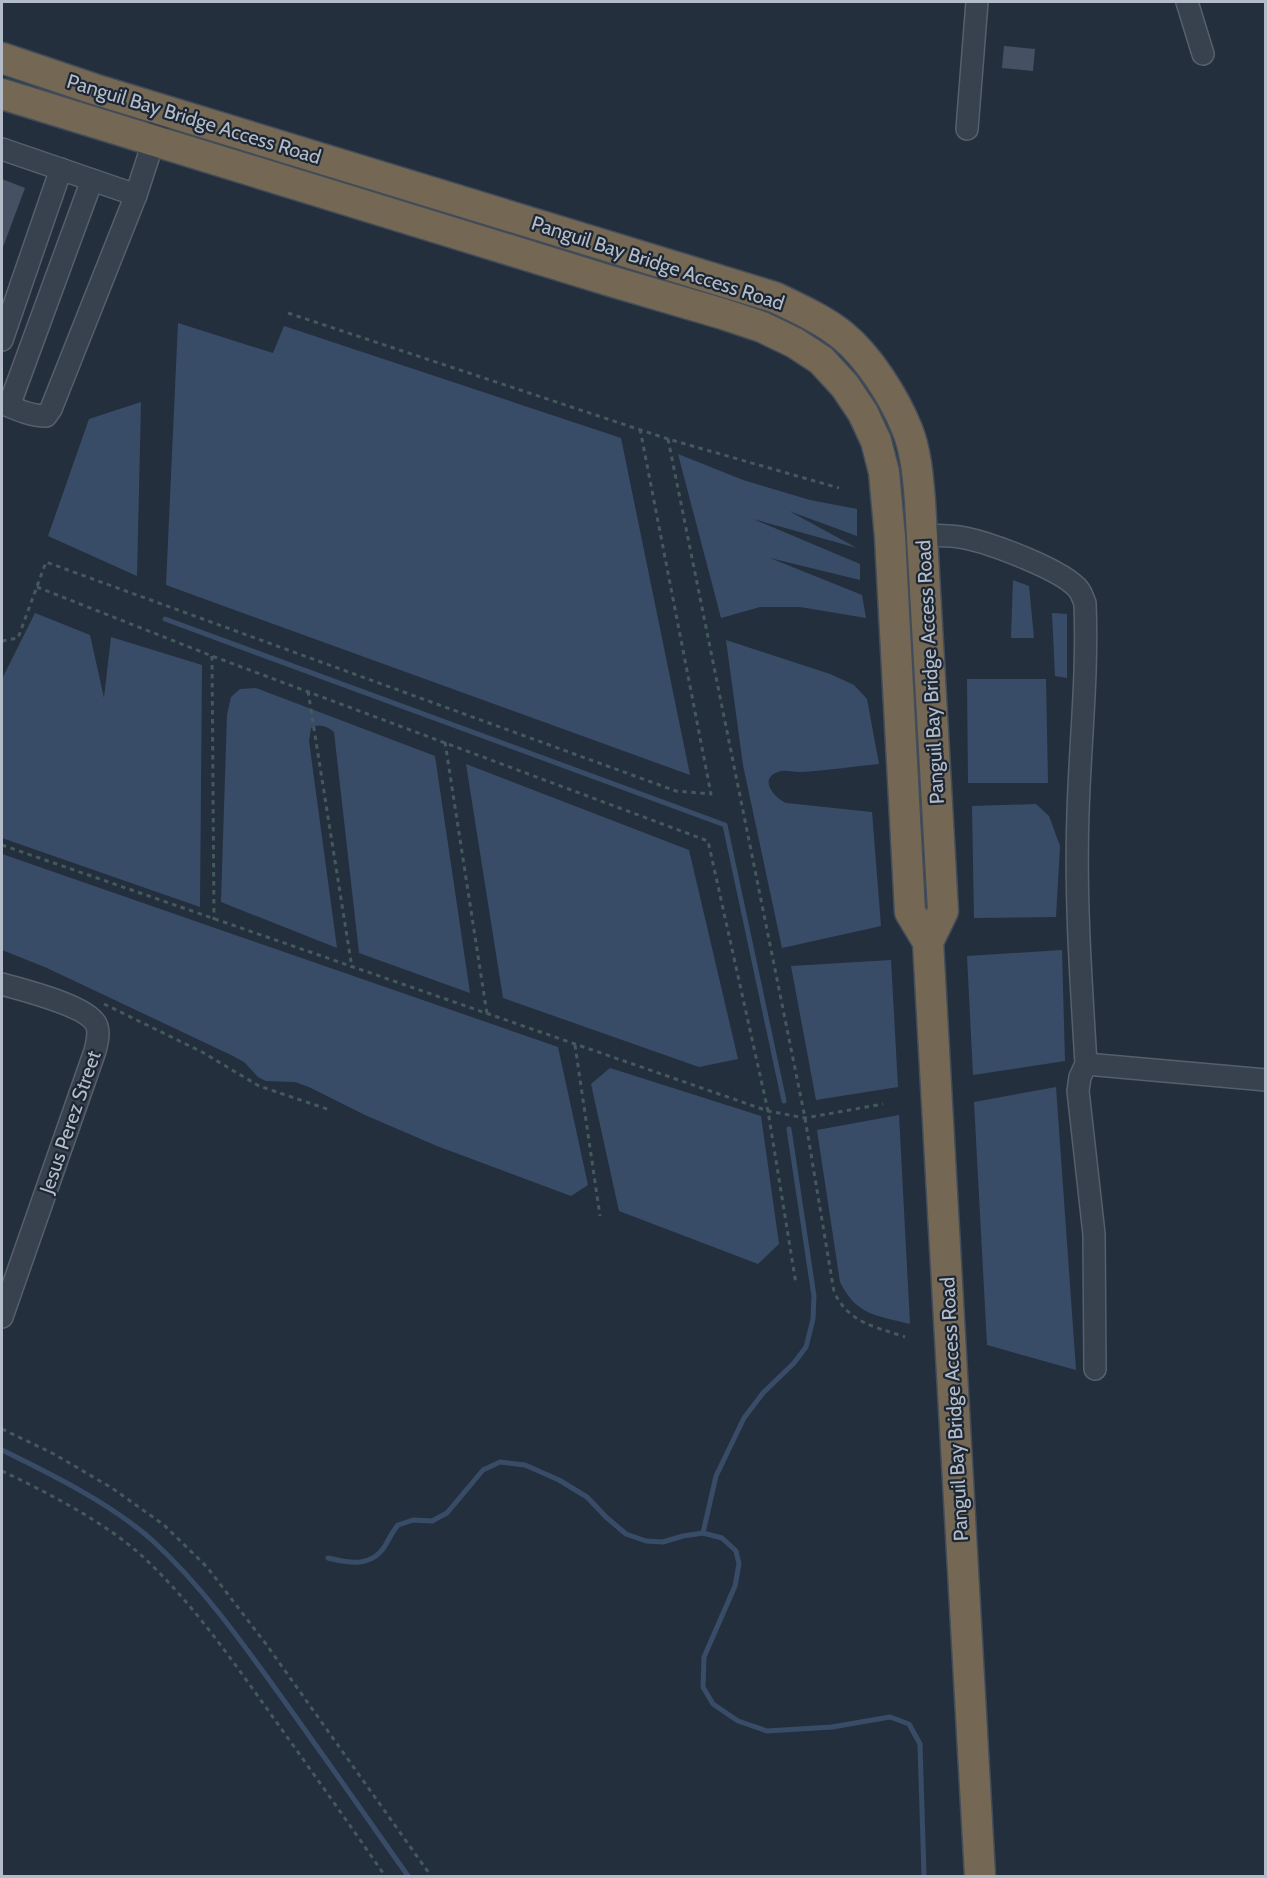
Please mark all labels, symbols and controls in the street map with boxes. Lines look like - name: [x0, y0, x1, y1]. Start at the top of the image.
- street label: Panguil Bay Bridge Access Road: [64, 69, 324, 169]
- street label: Panguil Bay Bridge Access Road: [529, 211, 787, 315]
- street label: Panguil Bay Bridge Access Road: [911, 539, 949, 805]
- street label: Jesus Perez Street: [34, 1047, 106, 1198]
- street label: Panguil Bay Bridge Access Road: [935, 1276, 973, 1542]

